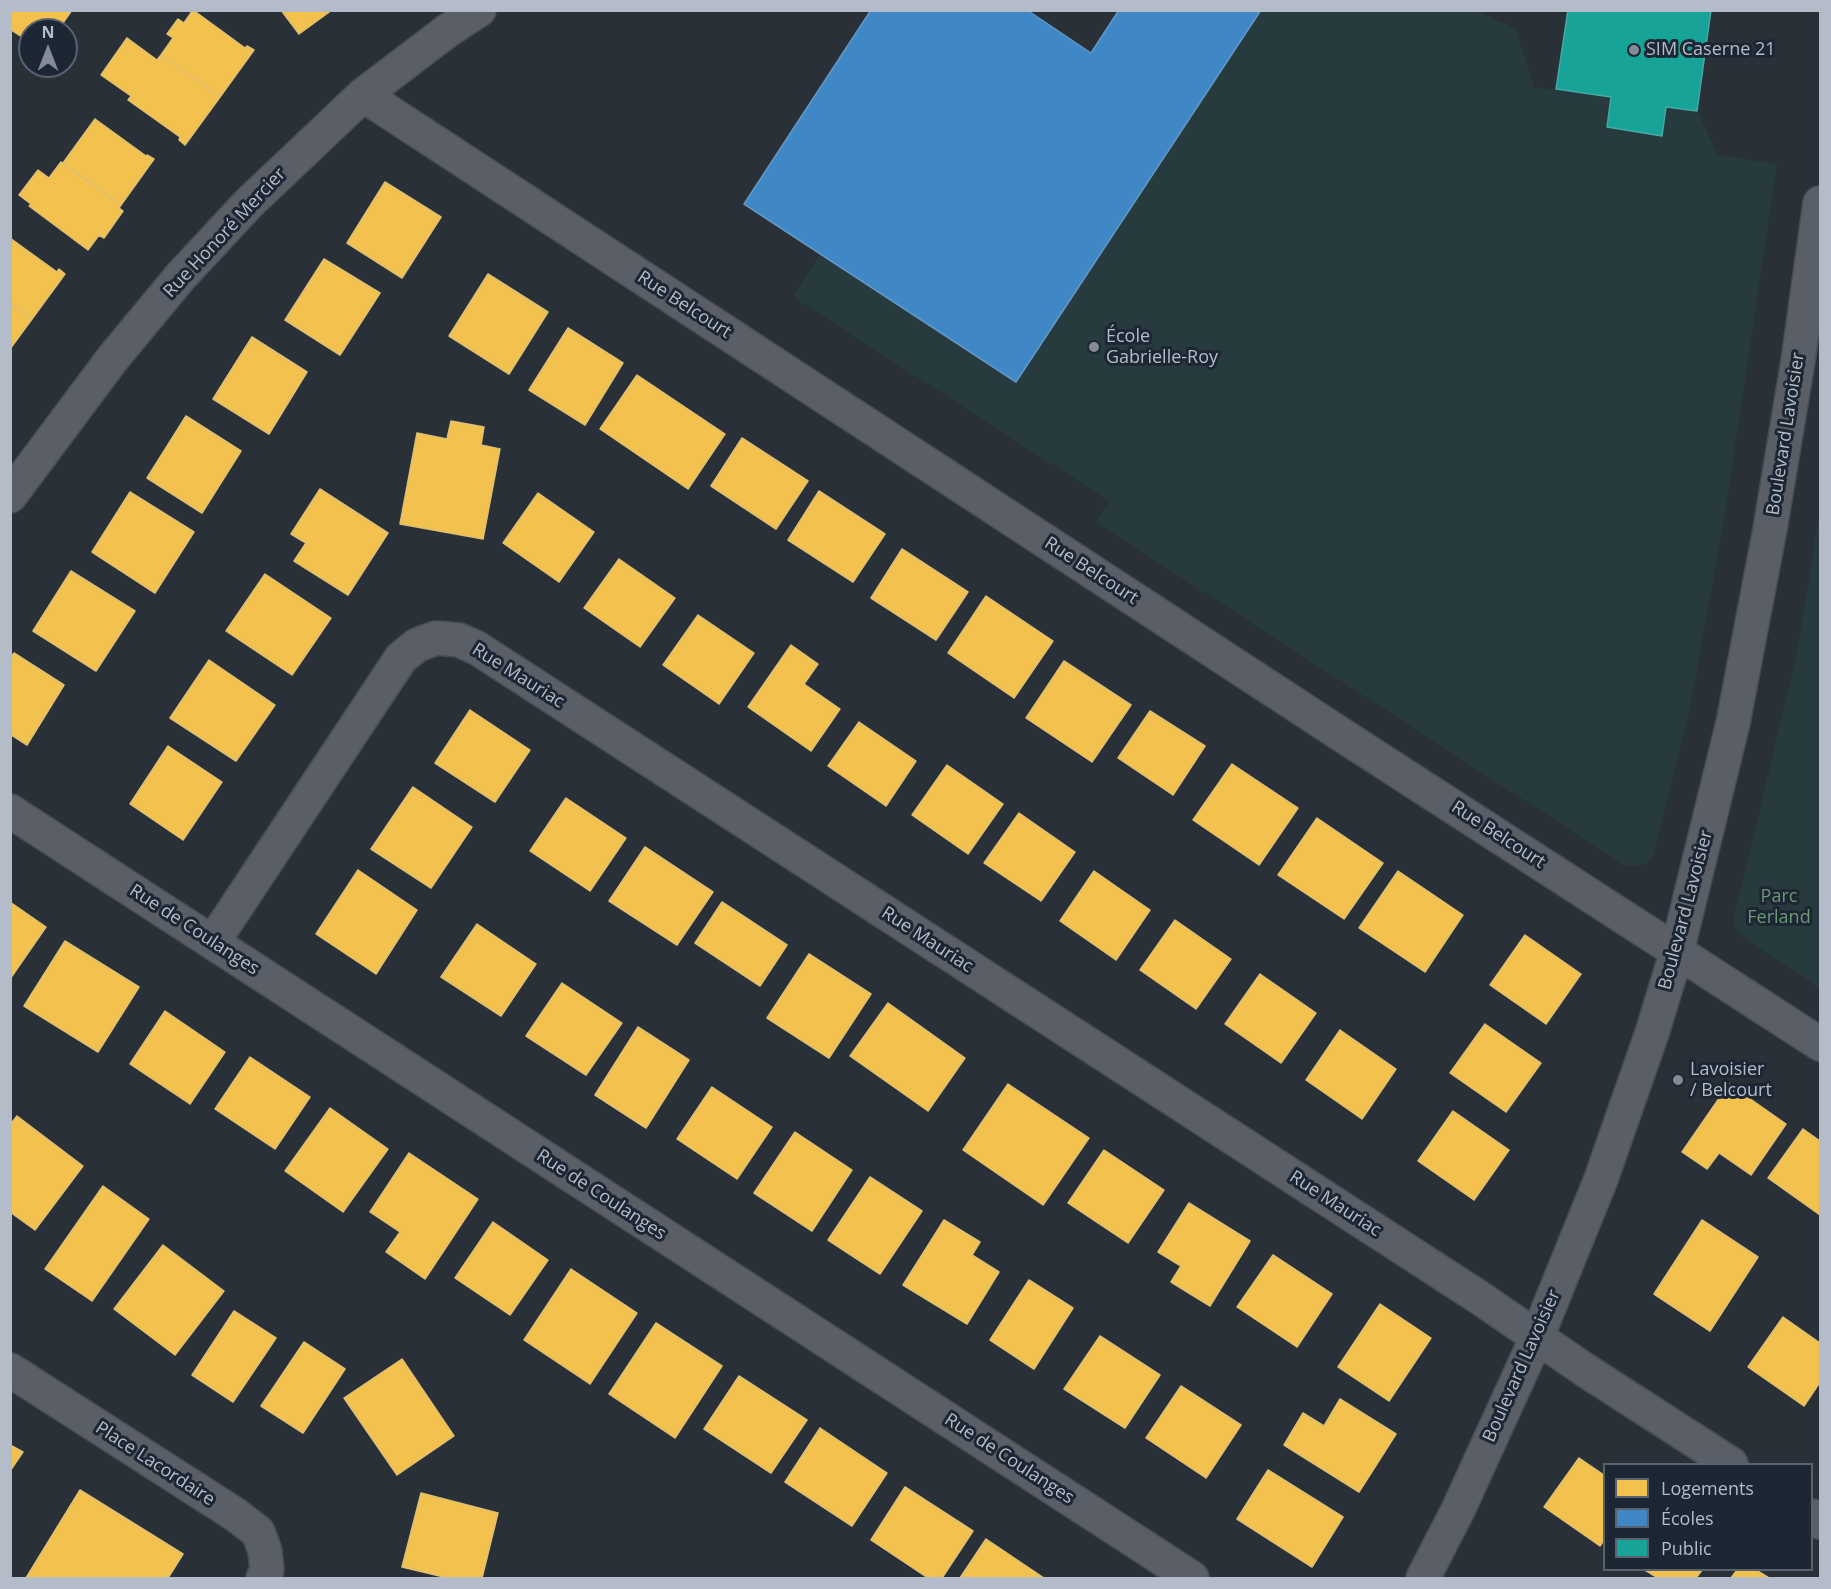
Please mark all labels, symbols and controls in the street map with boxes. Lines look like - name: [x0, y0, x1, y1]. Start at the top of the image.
- north arrow: [18, 18, 78, 78]
- text: N: [41, 21, 55, 43]
- place label: SIM Caserne 21: [1646, 39, 1776, 61]
- marker: SIM Caserne 21: [1627, 43, 1641, 57]
- street label: Rue Honoré Mercier: [159, 164, 291, 302]
- street label: Rue Belcourt: [633, 267, 735, 343]
- place label: École Gabrielle-Roy: [1106, 326, 1218, 368]
- marker: École Gabrielle-Roy: [1087, 340, 1101, 354]
- street label: Boulevard Lavoisier: [1762, 351, 1810, 517]
- street label: Rue Belcourt: [1040, 533, 1142, 609]
- street label: Rue Mauriac: [468, 639, 568, 713]
- street label: Rue Belcourt: [1447, 797, 1549, 873]
- street label: Boulevard Lavoisier: [1654, 828, 1718, 992]
- street label: Rue de Coulanges: [125, 880, 263, 980]
- park label: Parc Ferland: [1747, 886, 1811, 928]
- street label: Rue Mauriac: [877, 902, 977, 978]
- place label: Lavoisier / Belcourt: [1690, 1059, 1772, 1102]
- marker: Lavoisier / Belcourt: [1671, 1073, 1685, 1087]
- street label: Rue de Coulanges: [532, 1145, 670, 1245]
- street label: Rue Mauriac: [1285, 1166, 1385, 1242]
- street label: Boulevard Lavoisier: [1479, 1286, 1565, 1446]
- street label: Rue de Coulanges: [940, 1409, 1078, 1509]
- street label: Place Lacordaire: [91, 1417, 219, 1511]
- legend: [1603, 1463, 1813, 1571]
- text: Logements: [1661, 1476, 1754, 1500]
- text: Écoles: [1661, 1506, 1714, 1530]
- text: Public: [1661, 1536, 1712, 1560]

